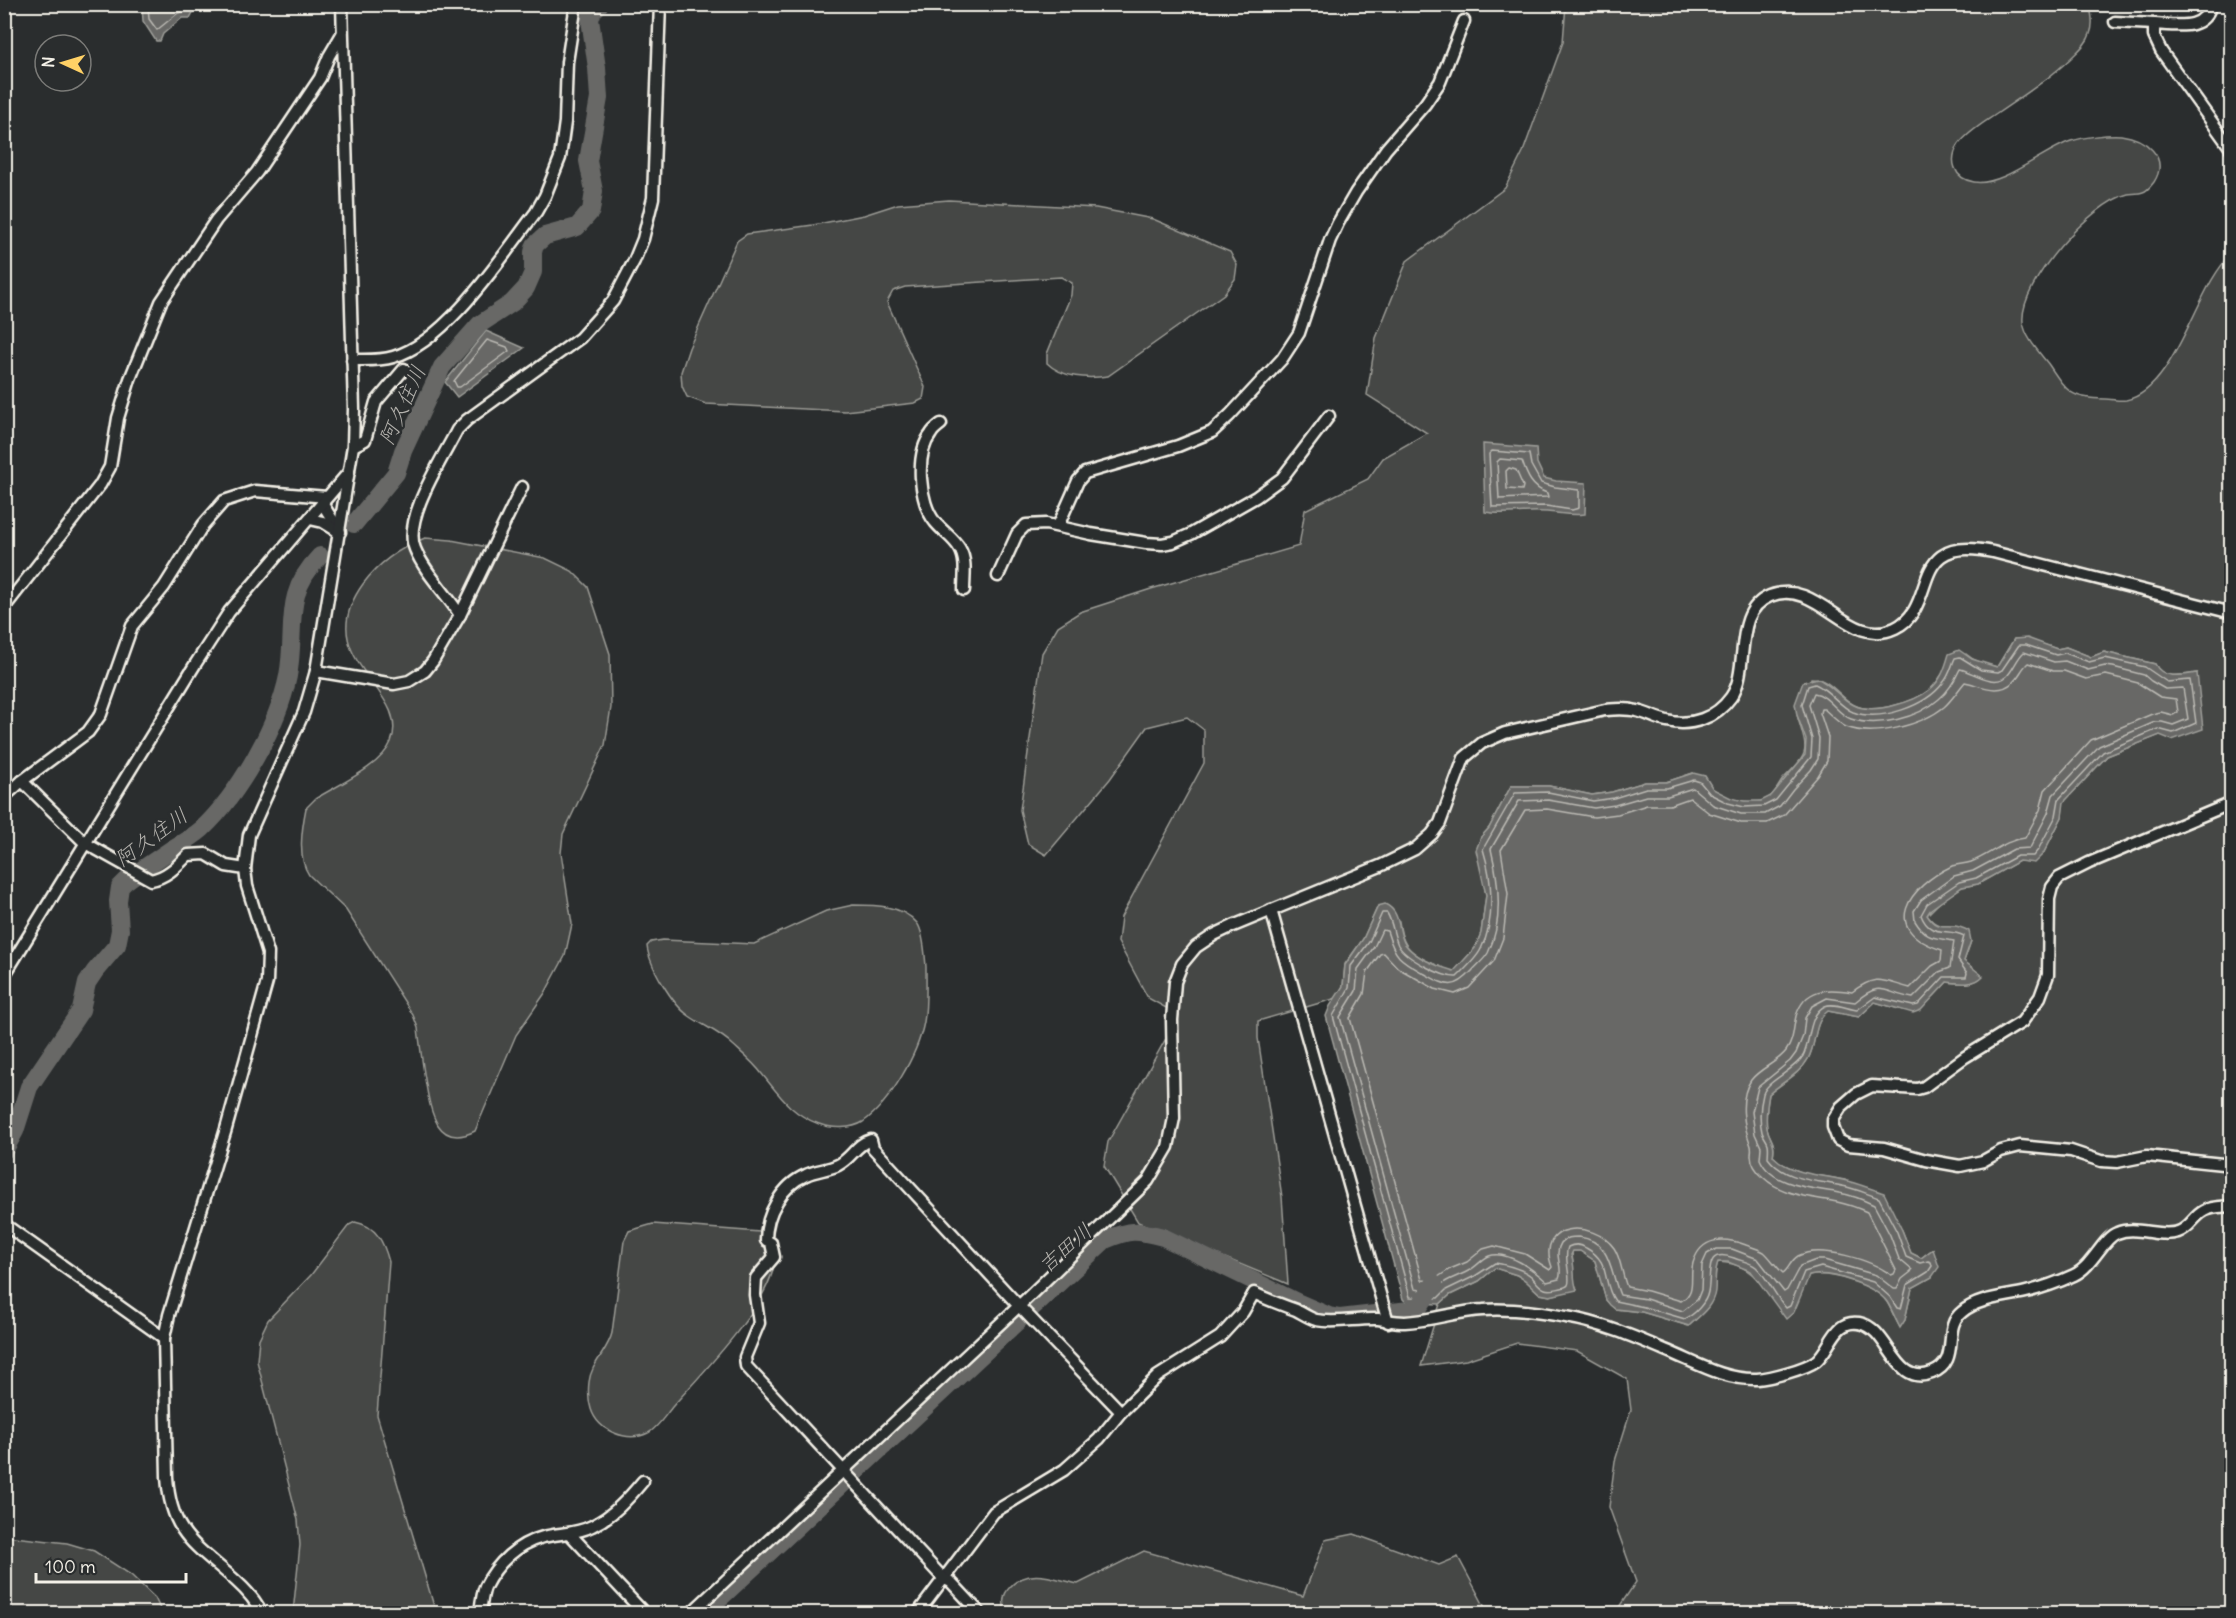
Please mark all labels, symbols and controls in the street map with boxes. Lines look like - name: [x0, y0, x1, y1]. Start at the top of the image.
- north arrow: [33, 33, 93, 93]
- text: N: [38, 56, 58, 68]
- water label: 阿久住川: [373, 361, 431, 449]
- water label: 阿久住川: [109, 801, 193, 873]
- water label: 吉田川: [1032, 1217, 1098, 1279]
- scale bar: [36, 1546, 186, 1584]
- text: 100 m: [45, 1555, 96, 1578]

